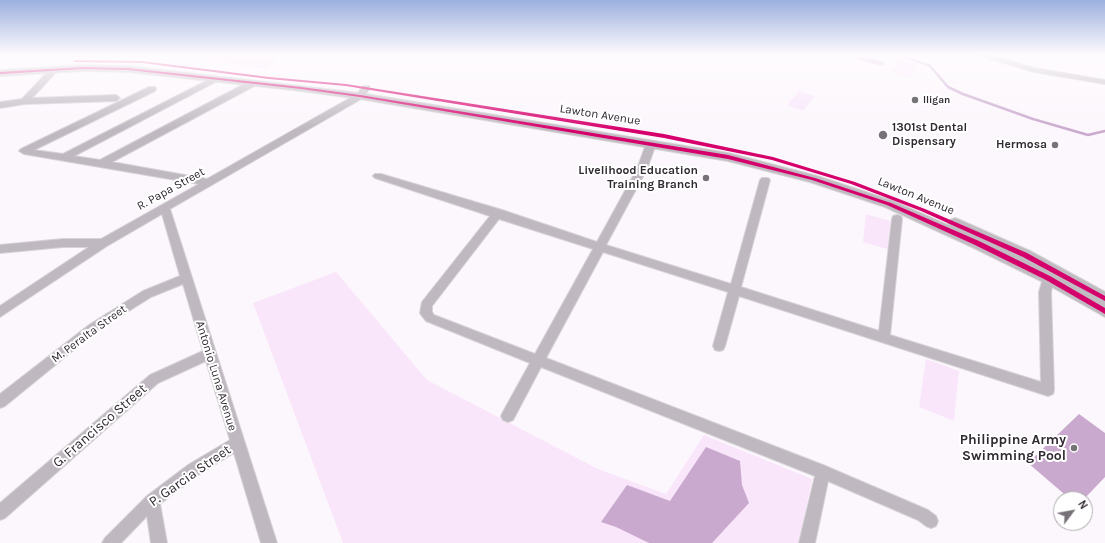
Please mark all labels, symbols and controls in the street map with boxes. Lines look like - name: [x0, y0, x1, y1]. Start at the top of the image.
- place label: Iligan: [923, 94, 950, 106]
- marker: Iligan: [910, 95, 920, 105]
- street label: Lawton Avenue: [559, 102, 641, 128]
- place label: 1301st Dental Dispensary: [892, 121, 967, 149]
- marker: 1301st Dental Dispensary: [877, 129, 889, 141]
- place label: Hermosa: [996, 138, 1047, 152]
- marker: Hermosa: [1050, 140, 1060, 150]
- place label: Livelihood Education Training Branch: [578, 164, 698, 192]
- street label: R. Papa Street: [135, 165, 207, 213]
- marker: Livelihood Education Training Branch: [701, 173, 711, 183]
- street label: Lawton Avenue: [875, 174, 957, 218]
- street label: M. Peralta Street: [49, 302, 129, 366]
- street label: Antonio Luna Avenue: [192, 319, 240, 433]
- street label: G. Francisco Street: [50, 381, 150, 471]
- place label: Philippine Army Swimming Pool: [960, 432, 1066, 464]
- street label: P. Garcia Street: [146, 442, 234, 510]
- marker: Philippine Army Swimming Pool: [1069, 443, 1079, 453]
- north arrow: [1053, 491, 1093, 531]
- text: N: [1075, 498, 1090, 512]

